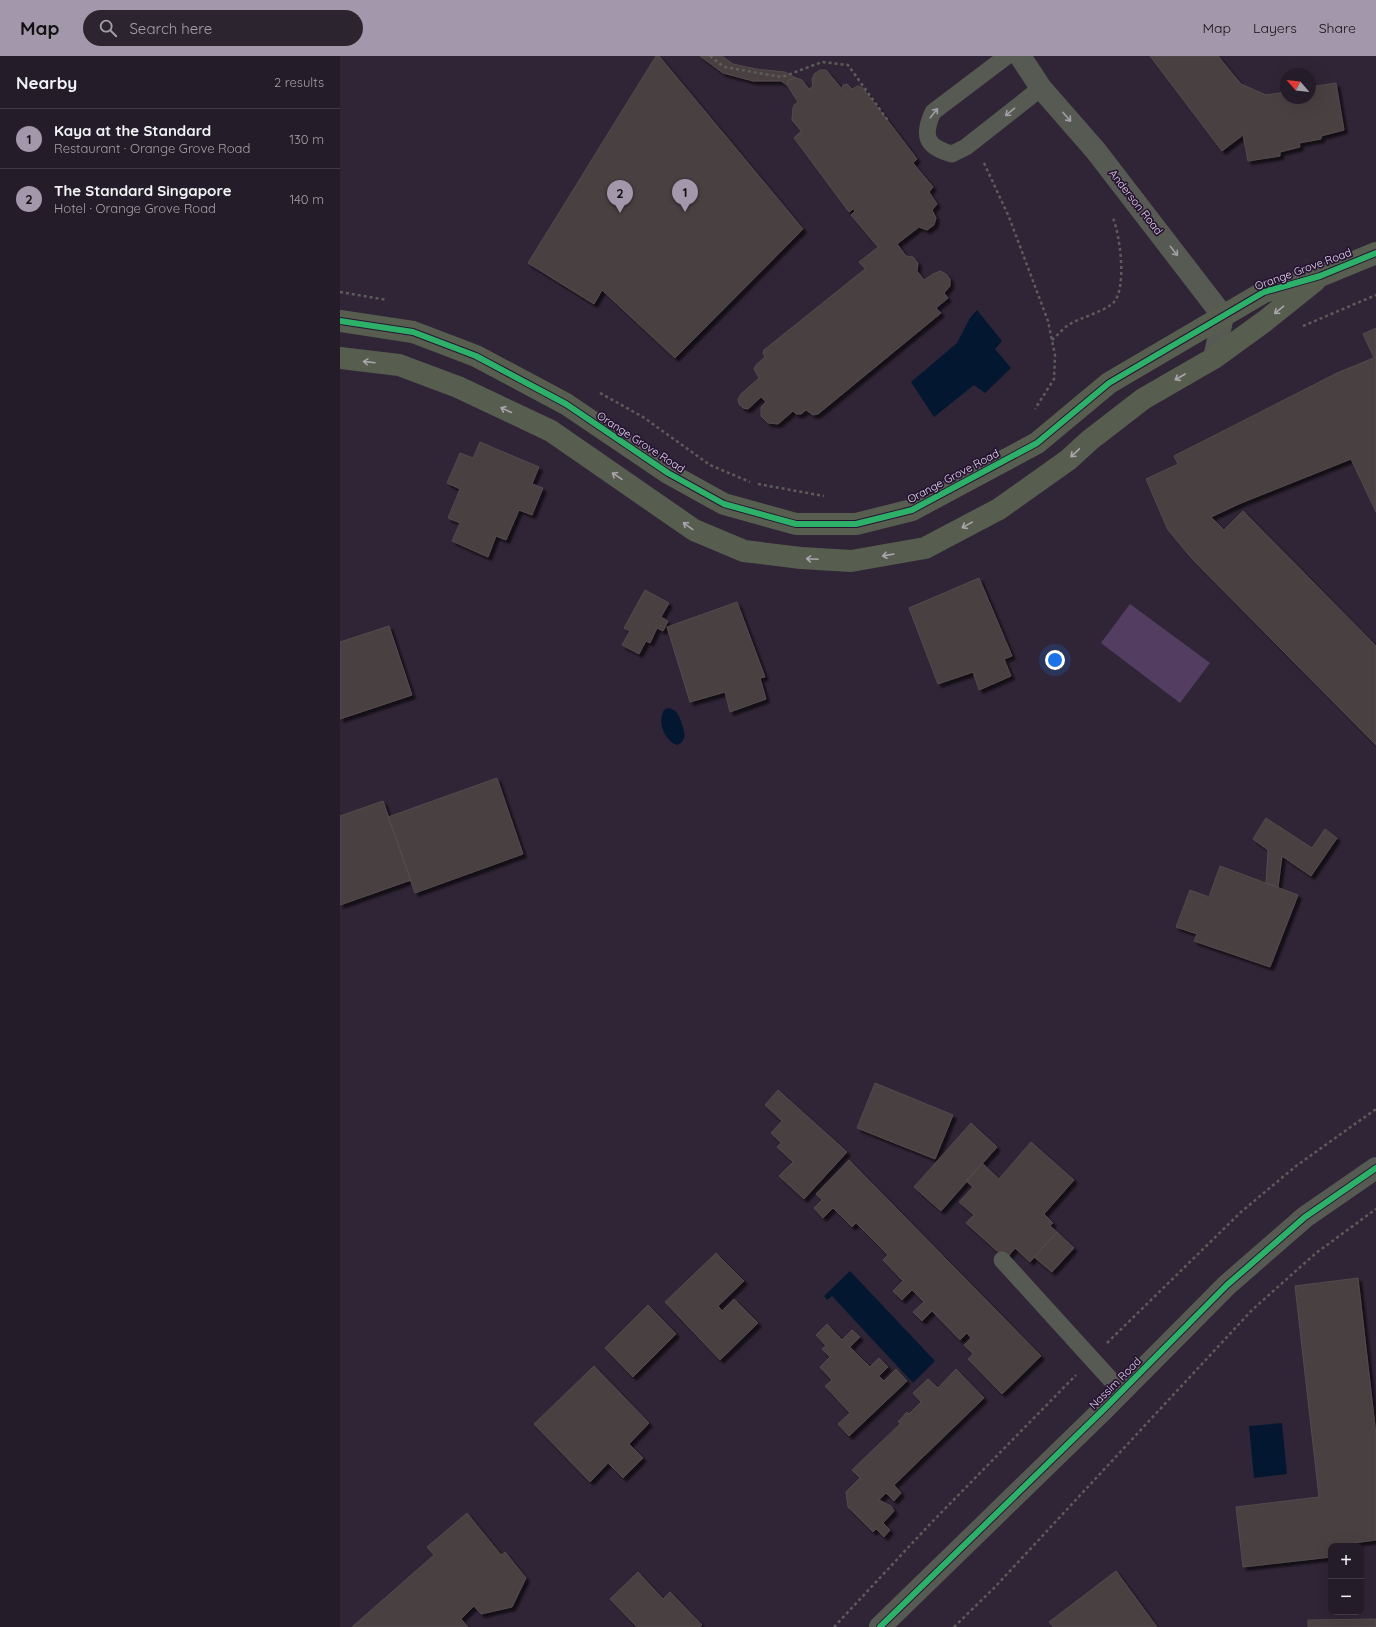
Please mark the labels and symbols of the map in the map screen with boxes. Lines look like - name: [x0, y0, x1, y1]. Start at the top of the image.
- north arrow: [1280, 68, 1316, 104]
- one-way arrow: [930, 107, 939, 118]
- one-way arrow: [1005, 108, 1016, 116]
- one-way arrow: [1062, 112, 1071, 122]
- street label: Anderson Road: [1106, 167, 1166, 237]
- pin: 1: [672, 179, 698, 212]
- pin: 2: [607, 180, 633, 213]
- one-way arrow: [1170, 245, 1179, 256]
- street label: Orange Grove Road: [1253, 245, 1353, 293]
- one-way arrow: [1274, 306, 1285, 314]
- one-way arrow: [363, 358, 376, 366]
- one-way arrow: [1175, 374, 1187, 382]
- one-way arrow: [500, 406, 512, 413]
- street label: Orange Grove Road: [594, 408, 688, 476]
- street label: Orange Grove Road: [905, 446, 1001, 506]
- one-way arrow: [1071, 448, 1081, 457]
- one-way arrow: [612, 472, 623, 480]
- one-way arrow: [962, 521, 974, 529]
- one-way arrow: [683, 522, 694, 530]
- one-way arrow: [882, 551, 895, 559]
- one-way arrow: [806, 555, 819, 563]
- your location: [1045, 650, 1065, 670]
- street label: Nassim Road: [1086, 1354, 1144, 1412]

